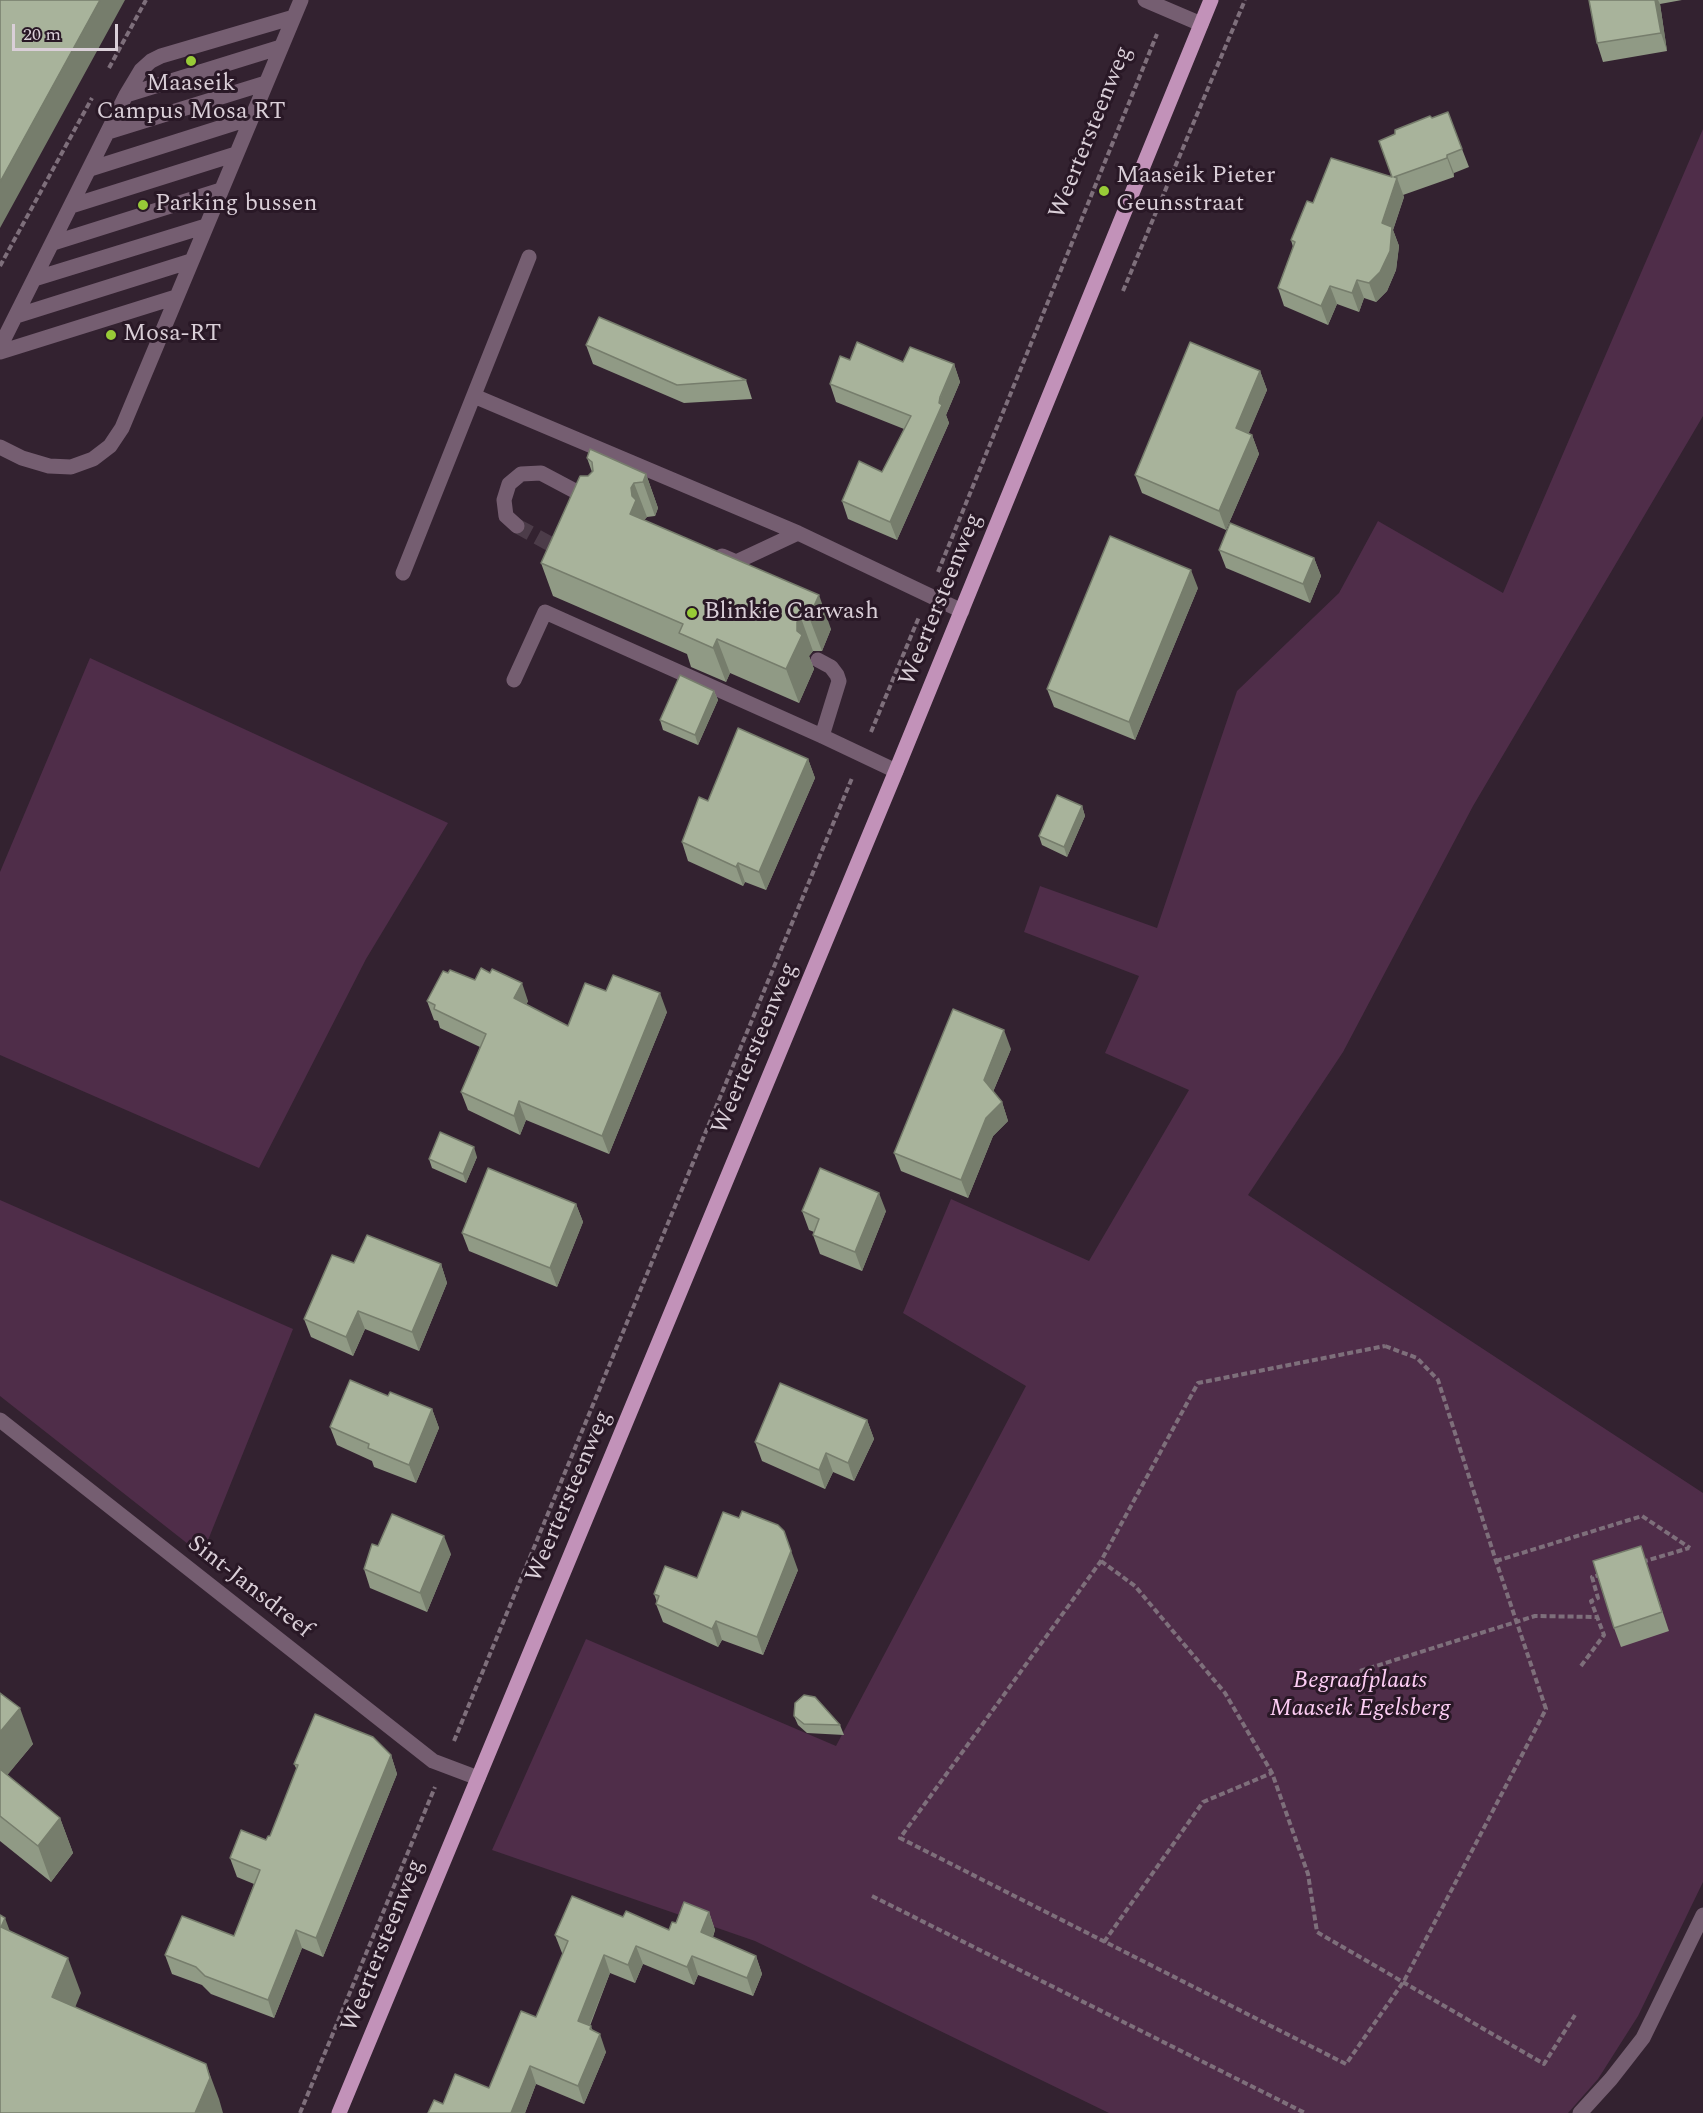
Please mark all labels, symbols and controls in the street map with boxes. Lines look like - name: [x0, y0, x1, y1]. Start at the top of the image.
- scale bar: [15, 12, 122, 50]
- text: 20 m: [23, 21, 61, 48]
- street label: Weertersteenweg: [1044, 42, 1140, 224]
- marker: Maaseik Campus Mosa RT: [184, 54, 198, 68]
- place label: Maaseik Campus Mosa RT: [96, 71, 286, 127]
- place label: Maaseik Pieter Geunsstraat: [1116, 163, 1275, 219]
- marker: Maaseik Pieter Geunsstraat: [1097, 184, 1111, 198]
- place label: Parking bussen: [155, 191, 317, 219]
- marker: Parking bussen: [136, 198, 150, 212]
- place label: Mosa-RT: [123, 321, 221, 349]
- marker: Mosa-RT: [104, 328, 118, 342]
- street label: Weertersteenweg: [894, 509, 990, 691]
- place label: Blinkie Carwash: [704, 599, 879, 627]
- marker: Blinkie Carwash: [685, 606, 699, 620]
- street label: Weertersteenweg: [707, 959, 805, 1139]
- street label: Weertersteenweg: [521, 1407, 619, 1587]
- street label: Sint-Jansdreef: [181, 1530, 317, 1646]
- park label: Begraafplaats Maaseik Egelsberg: [1270, 1668, 1450, 1724]
- street label: Weertersteenweg: [336, 1855, 432, 2037]

